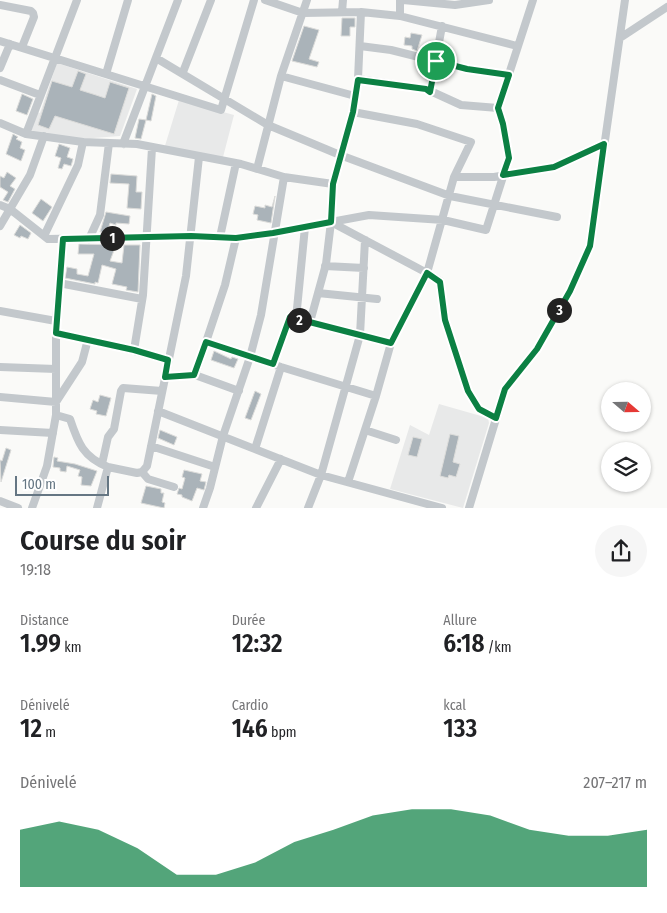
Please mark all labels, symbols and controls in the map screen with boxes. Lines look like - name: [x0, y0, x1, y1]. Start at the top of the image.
- pin: [415, 40, 457, 82]
- icon: arrive: [422, 47, 450, 75]
- pin: 1: [100, 226, 124, 250]
- text: 1: [110, 230, 115, 247]
- pin: 3: [546, 298, 572, 322]
- text: 3: [556, 302, 563, 319]
- pin: 2: [286, 308, 312, 332]
- text: 2: [296, 312, 303, 329]
- north arrow: [601, 382, 651, 432]
- map controls: [601, 382, 651, 492]
- button: layers: [601, 442, 651, 492]
- scale bar: [15, 473, 109, 496]
- text: 100 m: [22, 476, 56, 493]
- text: Course du soir: [20, 524, 186, 557]
- button: share: [595, 525, 647, 577]
- text: 19:18: [20, 560, 51, 579]
- text: Distance: [20, 612, 69, 629]
- text: Durée: [232, 612, 265, 629]
- text: Allure: [443, 612, 477, 629]
- text: 1.99: [20, 629, 61, 659]
- text: 12:32: [232, 629, 283, 659]
- text: 6:18: [443, 629, 484, 659]
- text: km: [61, 639, 82, 656]
- text: /km: [484, 639, 512, 656]
- text: Dénivelé: [20, 697, 70, 714]
- text: Cardio: [232, 697, 268, 714]
- text: kcal: [443, 697, 466, 714]
- text: 12: [20, 714, 42, 744]
- text: 146: [232, 714, 268, 744]
- text: 133: [443, 714, 477, 744]
- text: m: [42, 724, 56, 741]
- text: bpm: [268, 724, 297, 741]
- text: Dénivelé: [20, 773, 77, 792]
- text: 207–217 m: [583, 773, 647, 792]

